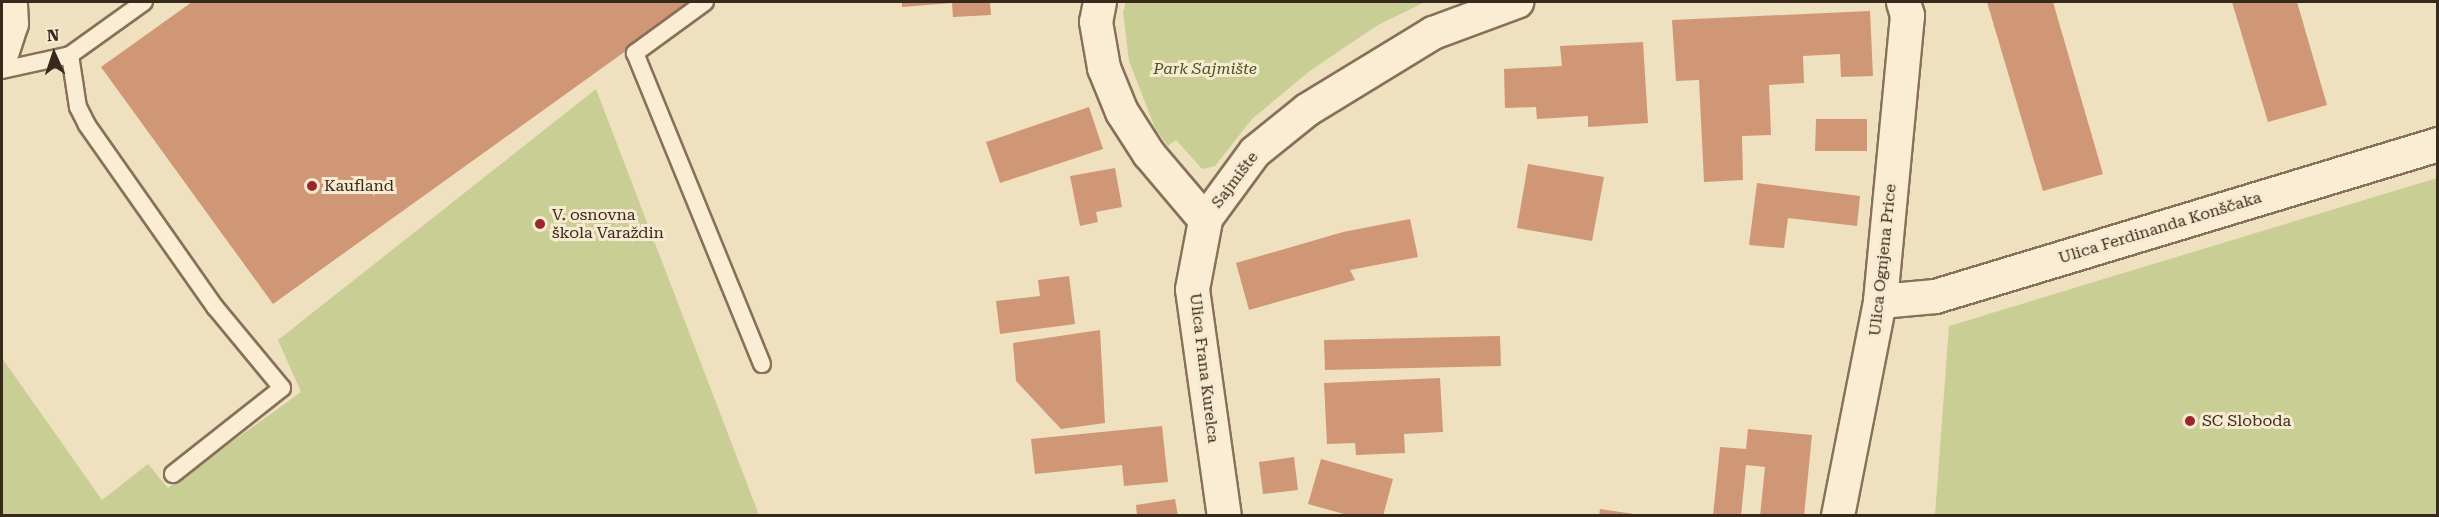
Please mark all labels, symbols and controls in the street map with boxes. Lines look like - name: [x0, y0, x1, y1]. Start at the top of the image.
- north arrow: [24, 24, 84, 84]
- text: N: [46, 26, 60, 45]
- park label: Park Sajmište: [1153, 59, 1257, 79]
- street label: Sajmište: [1208, 148, 1262, 212]
- place label: Kaufland: [324, 176, 394, 196]
- marker: Kaufland: [305, 179, 319, 193]
- street label: Ulica Ognjena Price: [1865, 183, 1901, 337]
- street label: Ulica Ferdinanda Konščaka: [2056, 188, 2264, 268]
- place label: V. osnovna škola Varaždin: [552, 205, 664, 243]
- marker: V. osnovna škola Varaždin: [533, 217, 547, 231]
- street label: Ulica Frana Kurelca: [1185, 292, 1223, 444]
- place label: SC Sloboda: [2202, 411, 2291, 431]
- marker: SC Sloboda: [2183, 414, 2197, 428]

